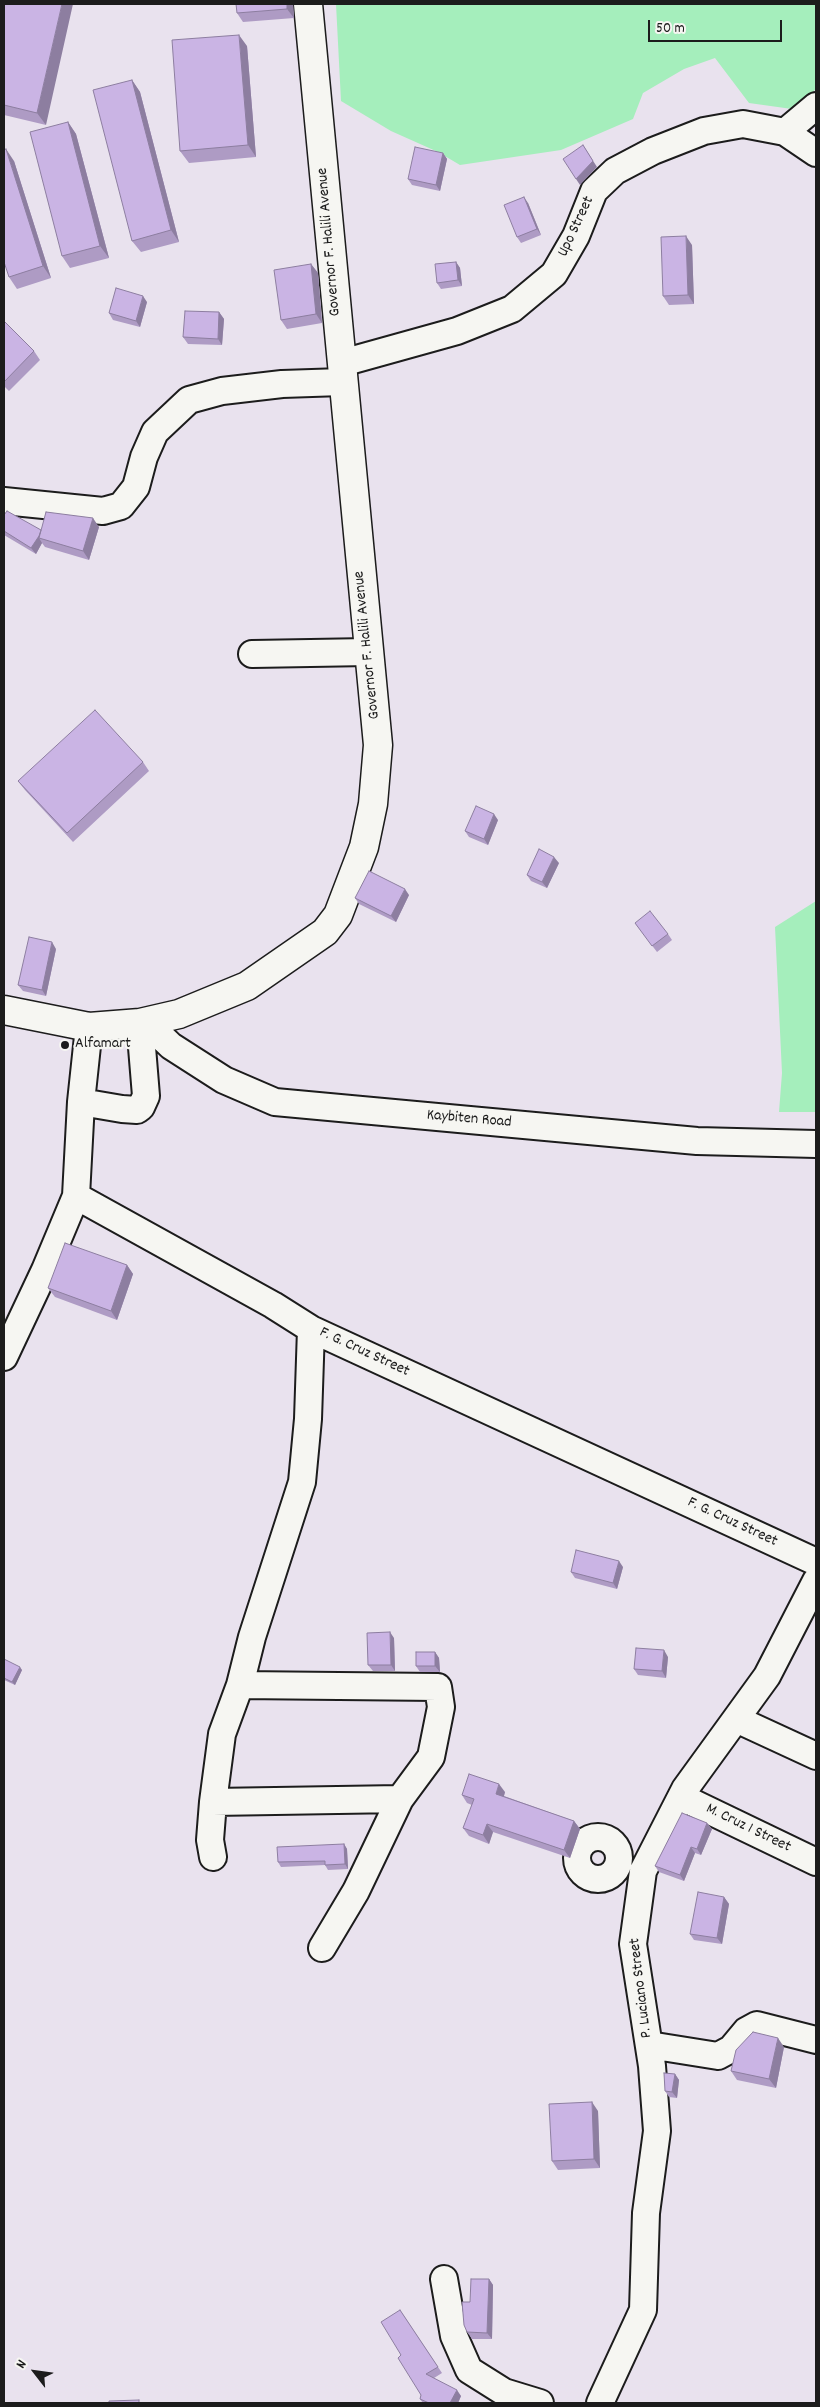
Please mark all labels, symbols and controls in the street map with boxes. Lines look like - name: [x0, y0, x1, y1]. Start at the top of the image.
- scale bar: [650, 10, 784, 42]
- text: 50 m: [656, 18, 685, 40]
- street label: Governor F. Halili Avenue: [314, 167, 346, 317]
- street label: Upo Street: [555, 194, 599, 260]
- street label: Governor F. Halili Avenue: [351, 570, 385, 720]
- place label: Alfamart: [75, 1035, 131, 1055]
- marker: Alfamart: [59, 1039, 71, 1051]
- street label: Kaybiten Road: [426, 1107, 512, 1133]
- street label: F. G. Cruz Street: [316, 1324, 412, 1382]
- street label: F. G. Cruz Street: [684, 1494, 780, 1552]
- street label: M. Cruz 1 Street: [702, 1800, 794, 1858]
- street label: P. Luciano Street: [626, 1937, 658, 2039]
- north arrow: [10, 2347, 60, 2397]
- text: N: [12, 2357, 32, 2373]

